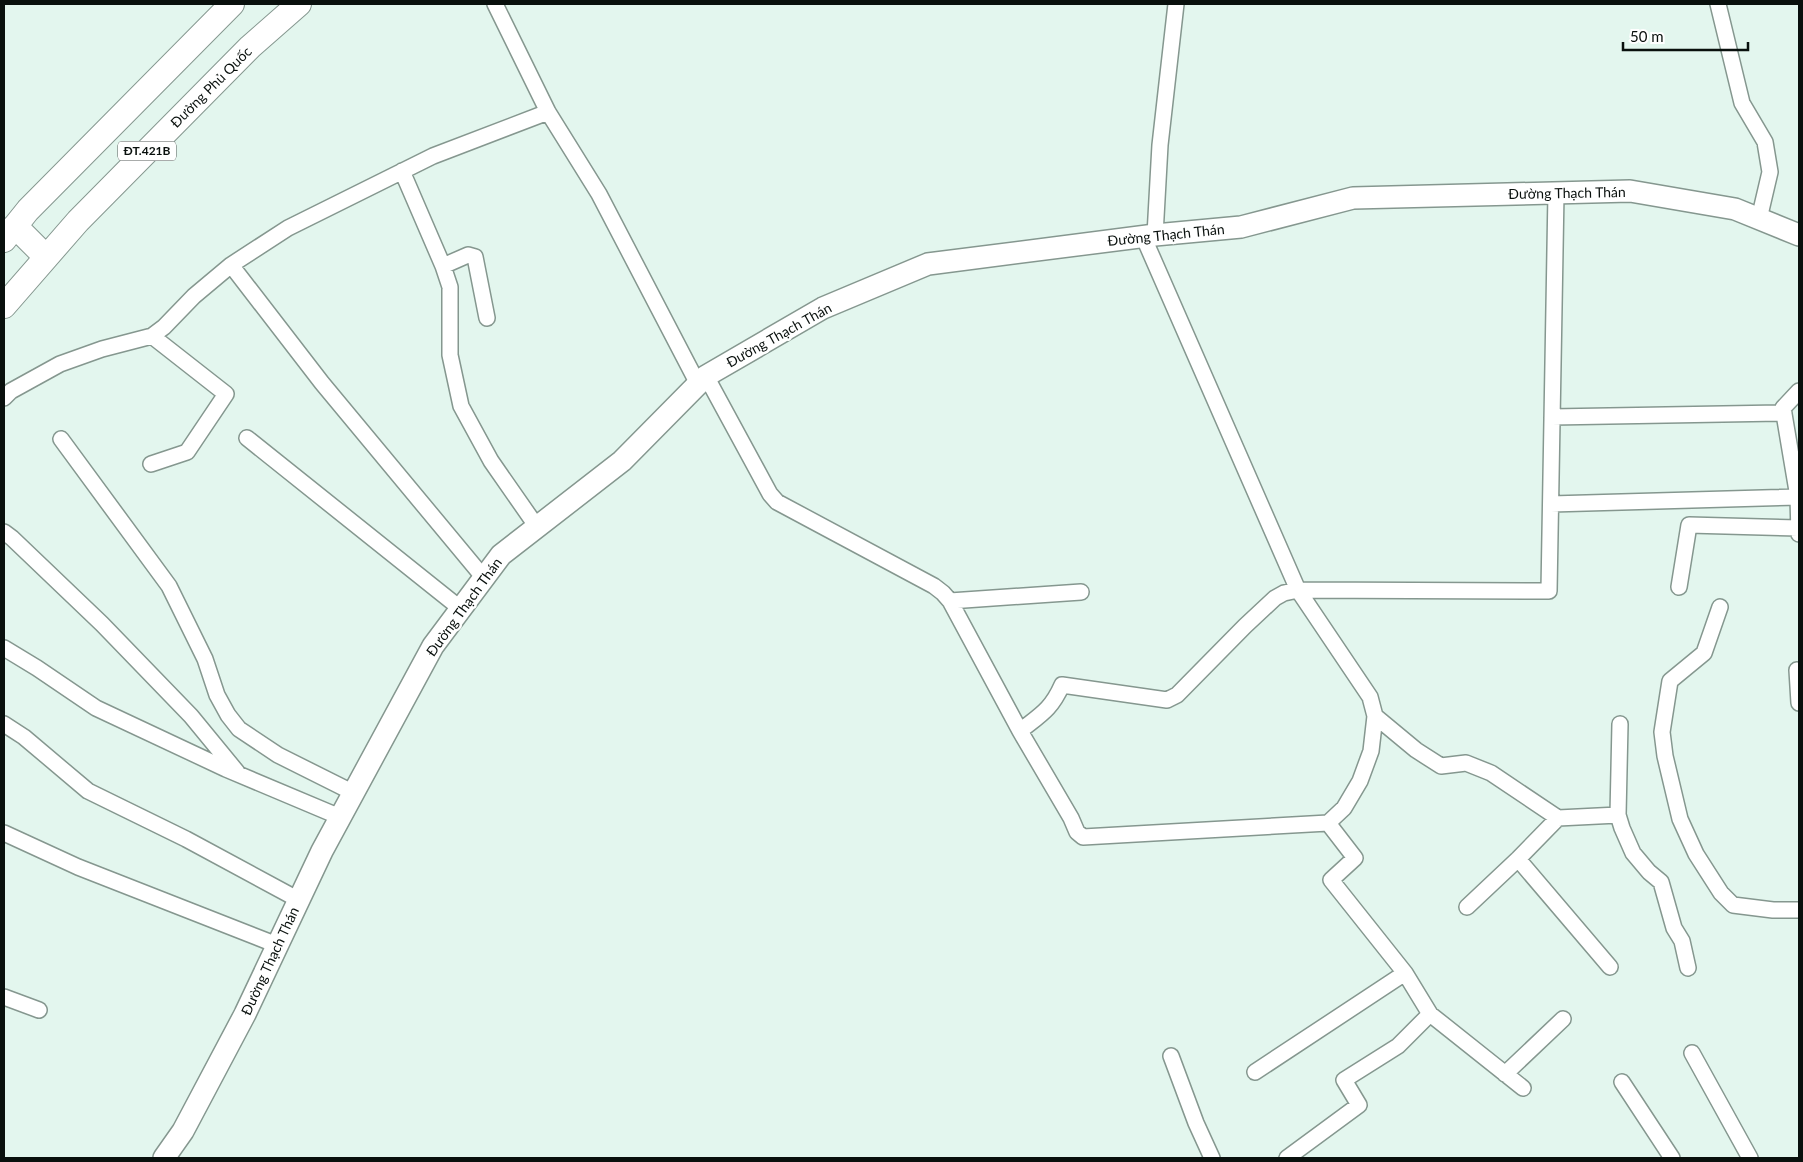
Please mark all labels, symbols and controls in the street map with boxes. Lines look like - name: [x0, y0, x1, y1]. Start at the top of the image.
- scale bar: [1623, 20, 1748, 52]
- text: 50 m: [1630, 27, 1664, 45]
- street label: Đường Phủ Quốc: [167, 42, 255, 131]
- road number: ĐT.421B: [118, 142, 176, 160]
- street label: Đường Thạch Thán: [1508, 183, 1626, 202]
- street label: Đường Thạch Thán: [1107, 220, 1225, 249]
- street label: Đường Thạch Thán: [723, 299, 834, 371]
- street label: Đường Thạch Thán: [422, 554, 505, 659]
- street label: Đường Thạch Thán: [237, 904, 302, 1018]

